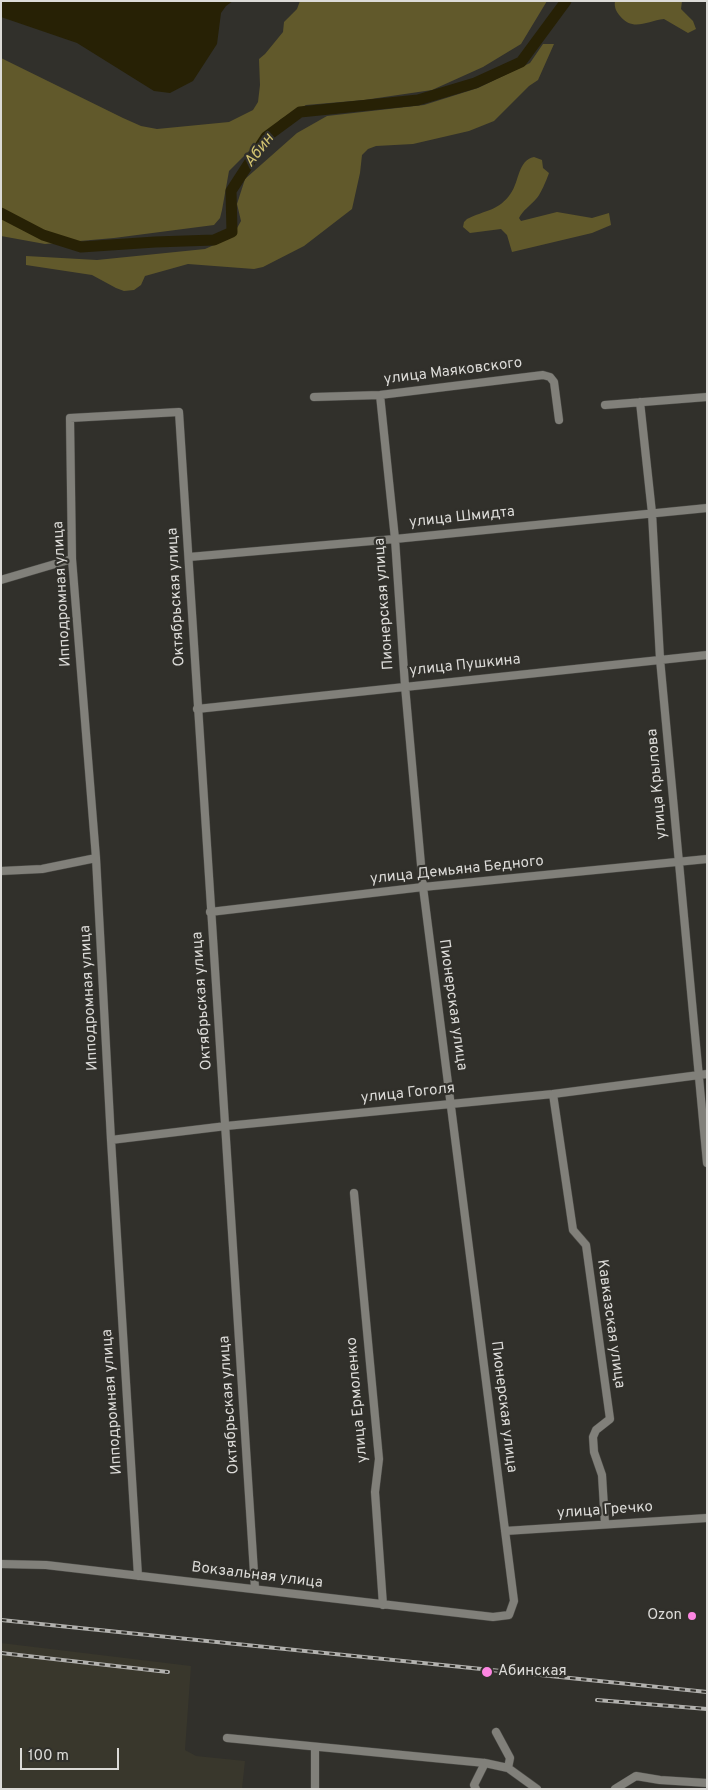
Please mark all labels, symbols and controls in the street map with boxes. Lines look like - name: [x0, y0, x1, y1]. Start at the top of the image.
- water label: Абин: [241, 130, 279, 172]
- street label: улица Маяковского: [383, 355, 523, 389]
- street label: улица Шмидта: [408, 503, 516, 533]
- street label: Ипподромная улица: [50, 521, 76, 667]
- street label: Октябрьская улица: [164, 527, 190, 667]
- street label: Пионерская улица: [371, 537, 399, 671]
- street label: улица Пушкина: [409, 651, 521, 681]
- street label: улица Крылова: [644, 728, 672, 840]
- street label: улица Демьяна Бедного: [369, 853, 545, 889]
- street label: Ипподромная улица: [77, 925, 103, 1071]
- street label: Октябрьская улица: [189, 931, 217, 1071]
- street label: Пионерская улица: [434, 938, 470, 1072]
- street label: улица Гоголя: [360, 1080, 456, 1108]
- street label: Кавказская улица: [592, 1258, 628, 1390]
- street label: Ипподромная улица: [99, 1329, 127, 1475]
- street label: Октябрьская улица: [216, 1335, 244, 1475]
- street label: улица Ермоленко: [344, 1336, 372, 1464]
- street label: Пионерская улица: [486, 1340, 520, 1474]
- street label: улица Гречко: [556, 1499, 654, 1523]
- street label: Вокзальная улица: [190, 1559, 324, 1593]
- place label: Ozon: [647, 1607, 682, 1625]
- marker: Ozon: [686, 1610, 698, 1622]
- place label: Абинская: [498, 1663, 567, 1681]
- marker: Абинская: [480, 1665, 494, 1679]
- scale bar: [22, 1738, 121, 1770]
- text: 100 m: [28, 1747, 69, 1766]

